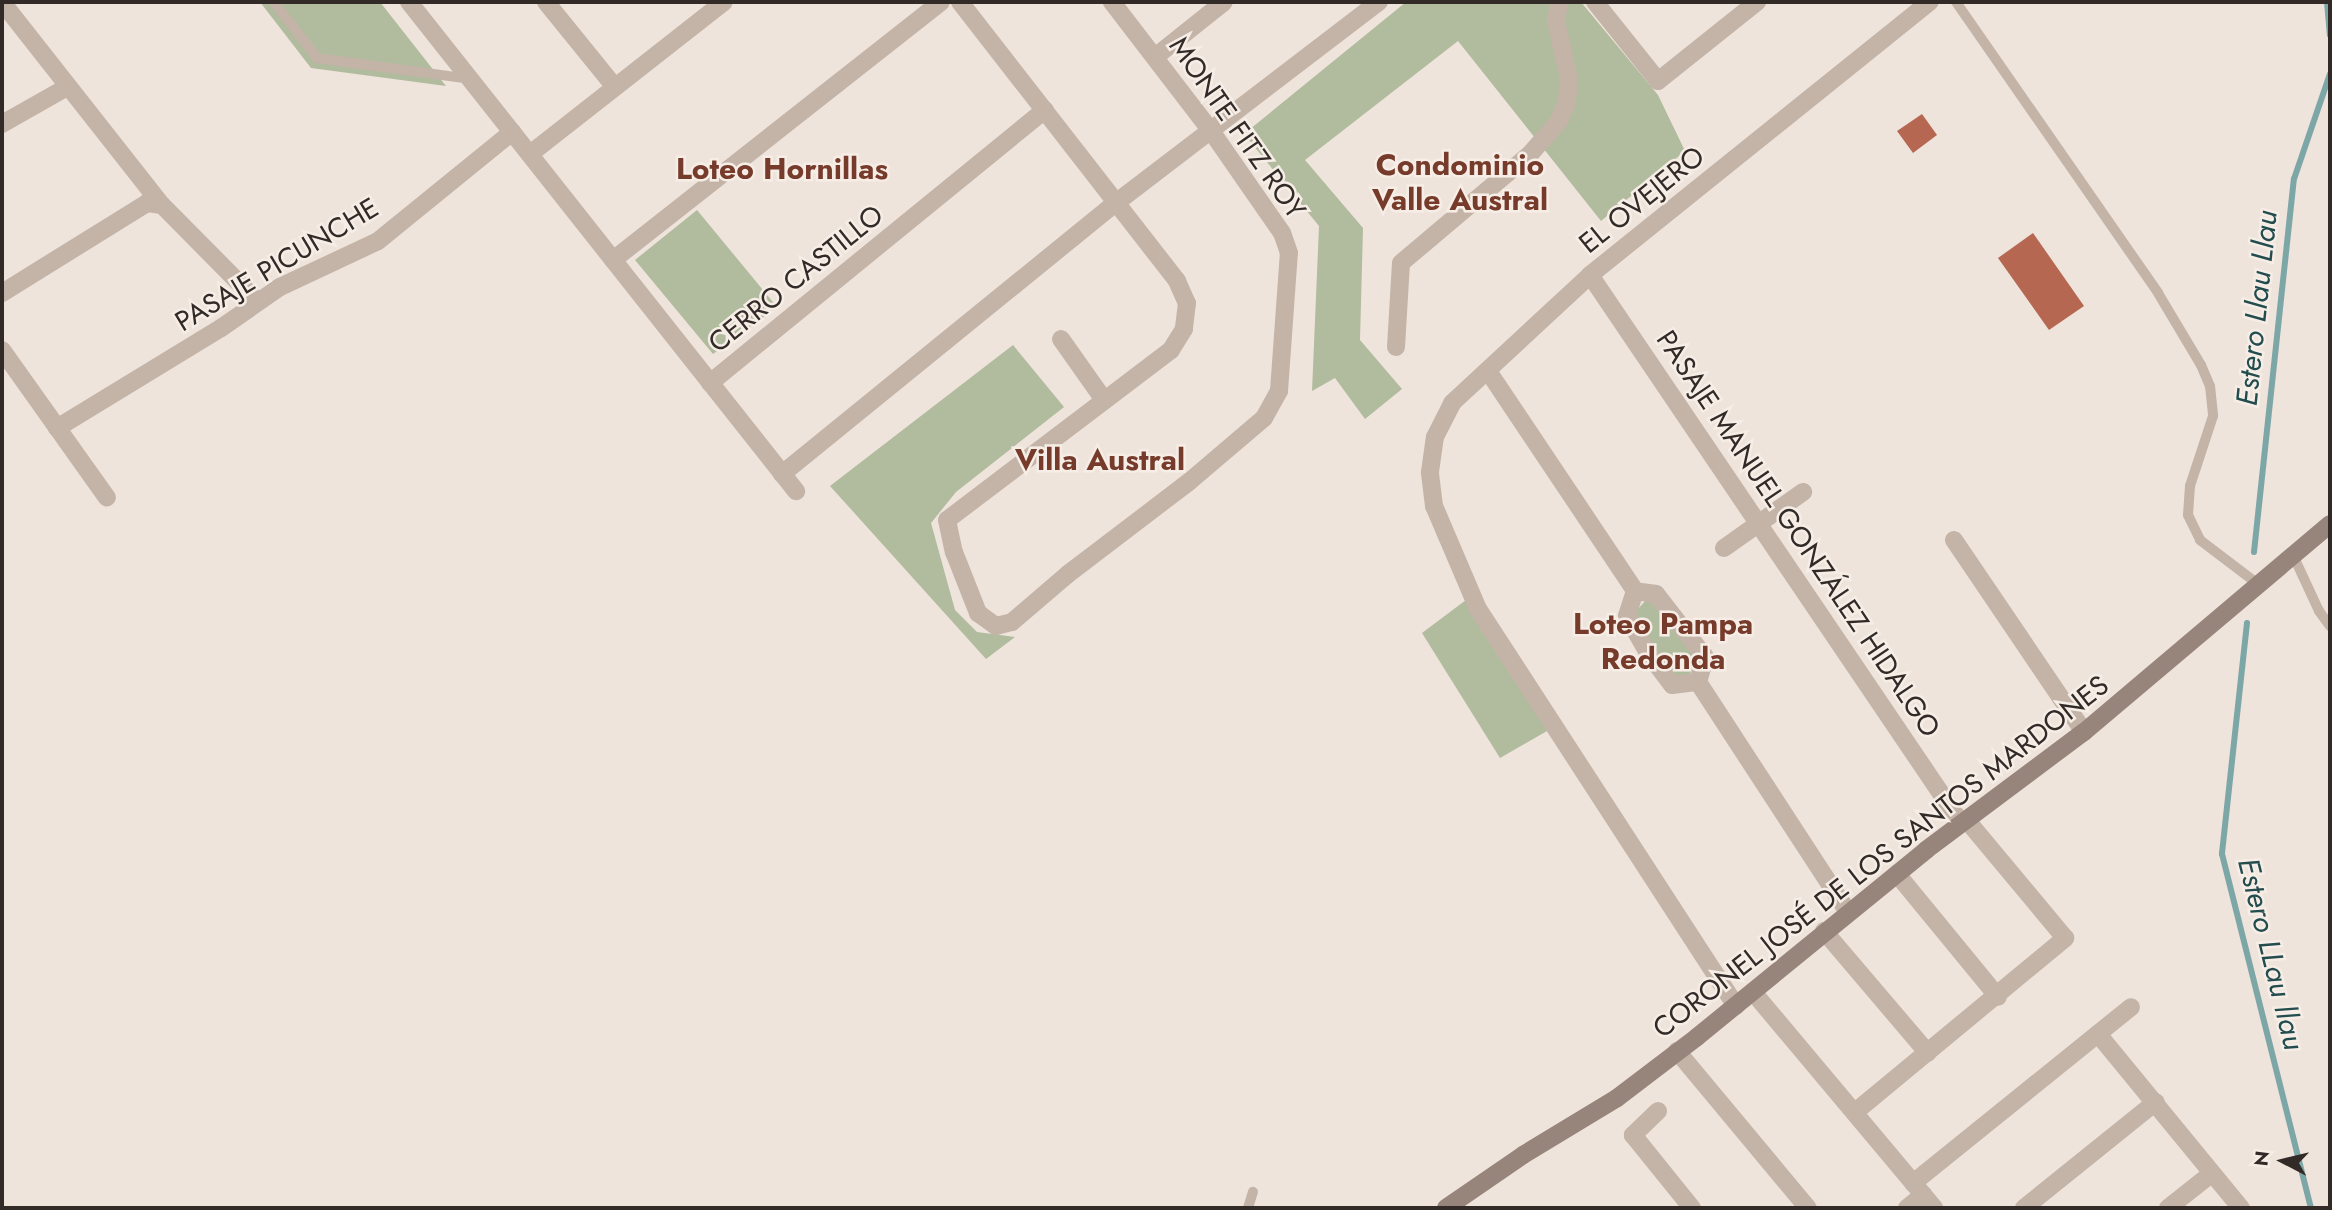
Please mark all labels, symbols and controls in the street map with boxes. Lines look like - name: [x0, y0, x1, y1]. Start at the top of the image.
- street label: MONTE FITZ ROY: [1162, 31, 1312, 225]
- street label: EL OVEJERO: [1573, 139, 1711, 261]
- district label: Condominio Valle Austral: [1372, 147, 1548, 218]
- district label: Loteo Hornillas: [676, 151, 888, 187]
- street label: PASAJE PICUNCHE: [169, 191, 385, 339]
- street label: CERRO CASTILLO: [702, 198, 890, 360]
- water label: Estero Llau Llau: [2229, 208, 2285, 408]
- street label: PASAJE MANUEL GONZÁLEZ HIDALGO: [1649, 324, 1947, 744]
- district label: Villa Austral: [1015, 442, 1185, 478]
- district label: Loteo Pampa Redonda: [1573, 606, 1753, 676]
- street label: CORONEL JOSÉ DE LOS SANTOS MARDONES: [1646, 669, 2116, 1045]
- water label: Estero LLau llau: [2230, 854, 2312, 1054]
- north arrow: [2248, 1126, 2318, 1196]
- text: N: [2247, 1149, 2276, 1168]

